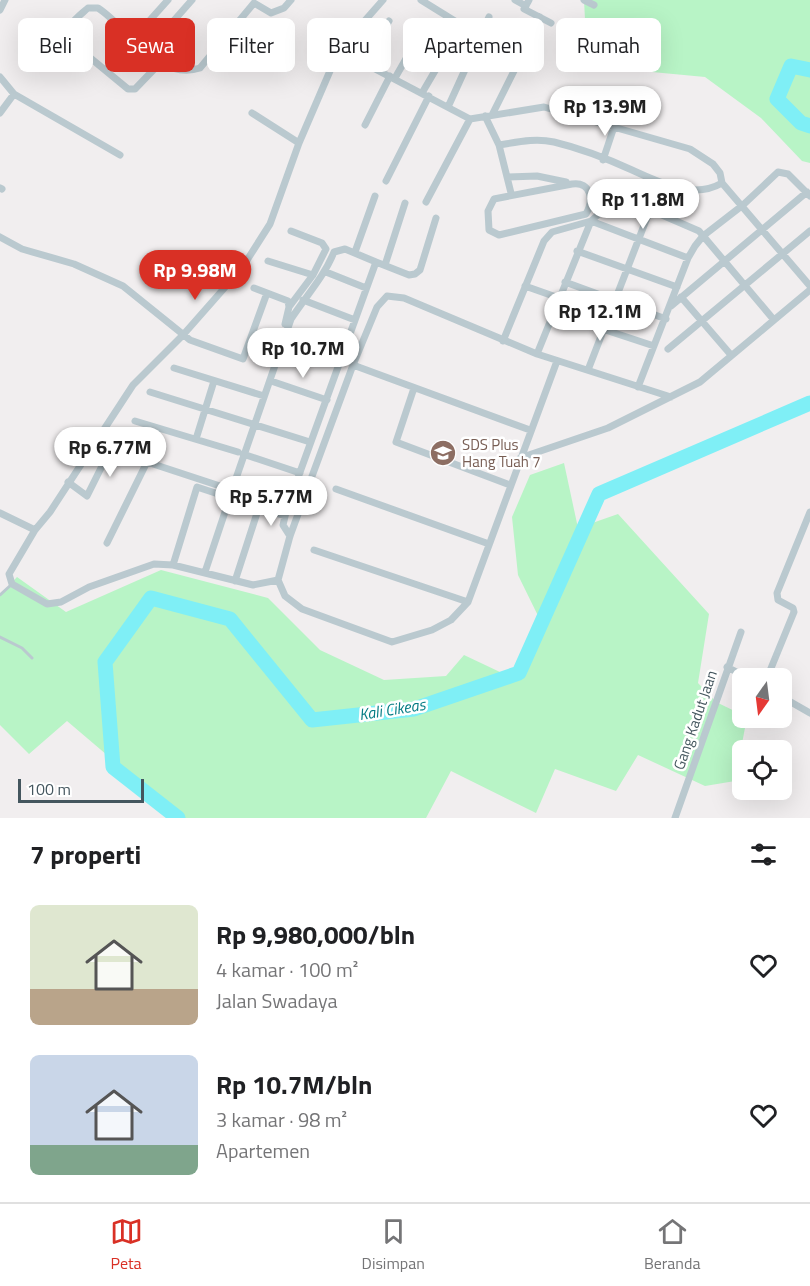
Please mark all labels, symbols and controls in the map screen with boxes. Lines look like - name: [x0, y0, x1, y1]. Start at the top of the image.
- chip: Beli: [18, 18, 93, 72]
- chip: Sewa: [105, 18, 195, 72]
- chip: Filter: [207, 18, 295, 72]
- chip: Baru: [307, 18, 391, 72]
- chip: Apartemen: [403, 18, 544, 72]
- chip: Rumah: [556, 18, 661, 72]
- pin: Rp 13.9M: [543, 86, 667, 137]
- text: Rp 13.9M: [563, 90, 647, 121]
- pin: Rp 11.8M: [581, 179, 705, 230]
- text: Rp 11.8M: [601, 183, 685, 214]
- pin: Rp 9.98M: [133, 250, 257, 301]
- text: Rp 9.98M: [153, 254, 237, 285]
- pin: Rp 12.1M: [538, 291, 662, 342]
- text: Rp 12.1M: [558, 295, 642, 326]
- pin: Rp 10.7M: [241, 328, 365, 379]
- text: Rp 10.7M: [261, 332, 345, 363]
- pin: Rp 6.77M: [48, 427, 172, 478]
- text: Rp 6.77M: [68, 431, 152, 462]
- place label: SDS Plus Hang Tuah 7: [462, 433, 541, 473]
- school or university icon: SDS Plus Hang Tuah 7: [428, 438, 458, 468]
- pin: Rp 5.77M: [209, 476, 333, 527]
- text: Rp 5.77M: [229, 480, 313, 511]
- street label: Gang Kadut Jaan: [667, 667, 723, 773]
- north arrow: [732, 668, 792, 728]
- map controls: [732, 668, 792, 800]
- water label: Kali Cikeas: [357, 692, 428, 726]
- button: locate: [732, 740, 792, 800]
- scale bar: [18, 776, 144, 804]
- text: 100 m: [27, 777, 71, 801]
- text: 7 properti: [30, 835, 141, 874]
- icon: filters: [747, 838, 780, 871]
- text: Rp 9,980,000/bln: [216, 915, 415, 954]
- icon: home: [78, 929, 150, 1001]
- icon: heart: [747, 949, 780, 982]
- text: 4 kamar · 100 m²: [216, 954, 358, 985]
- text: Jalan Swadaya: [216, 985, 337, 1016]
- text: Rp 10.7M/bln: [216, 1065, 372, 1104]
- icon: home: [78, 1079, 150, 1151]
- icon: heart: [747, 1099, 780, 1132]
- text: 3 kamar · 98 m²: [216, 1104, 347, 1135]
- text: Apartemen: [216, 1135, 310, 1166]
- tab: Peta: [110, 1215, 143, 1275]
- tab: Disimpan: [362, 1215, 425, 1275]
- tab: Beranda: [644, 1215, 700, 1275]

